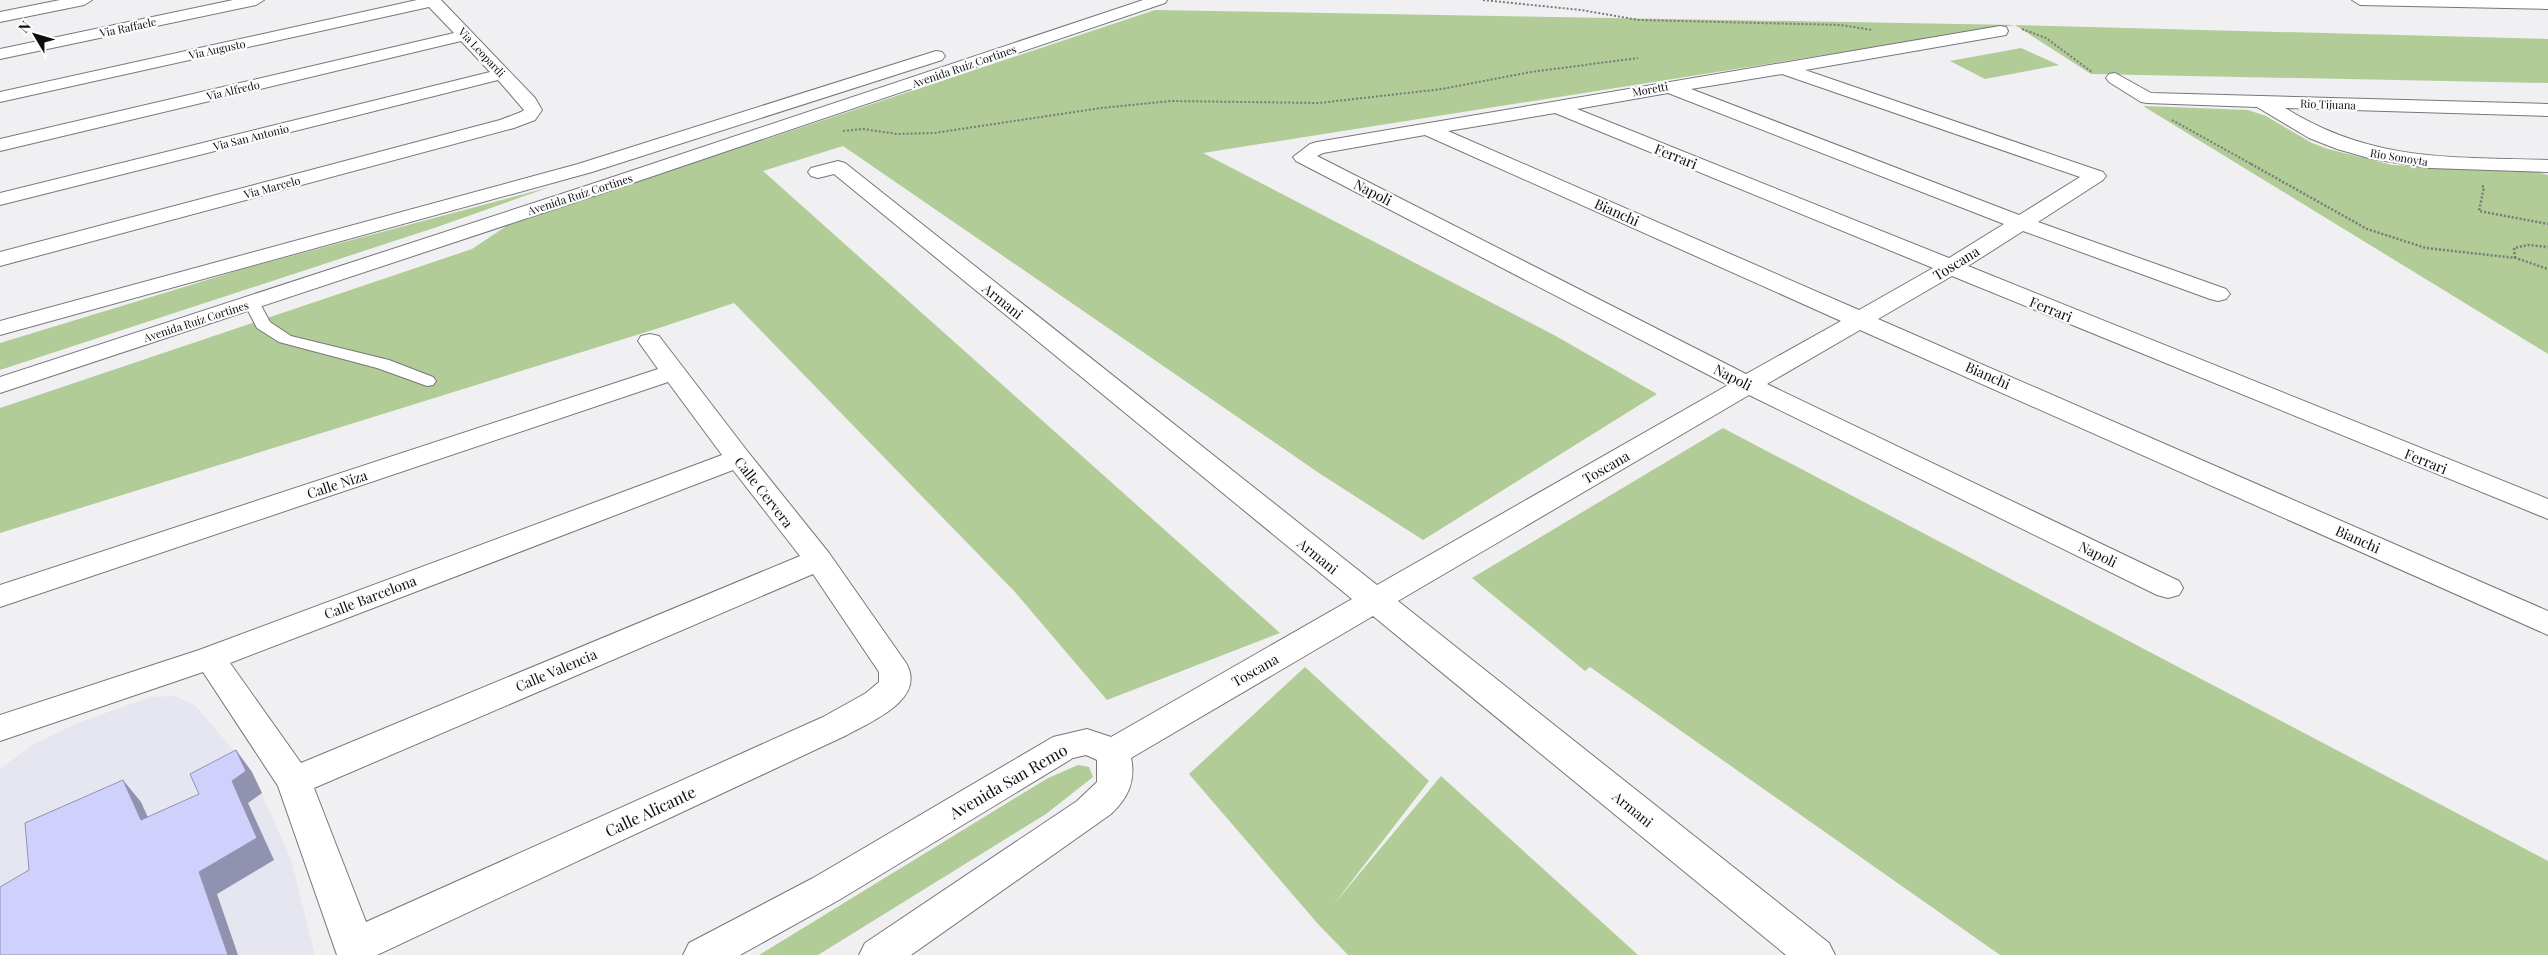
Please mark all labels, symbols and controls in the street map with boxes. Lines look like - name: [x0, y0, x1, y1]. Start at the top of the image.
- north arrow: [10, 10, 60, 60]
- street label: Via Raffaele: [97, 14, 158, 41]
- text: N: [14, 17, 35, 37]
- street label: Via Leopardi: [455, 23, 509, 80]
- street label: Via Augusto: [186, 36, 247, 63]
- street label: Avenida Ruíz Cortines: [909, 41, 1018, 91]
- street label: Via Alfredo: [204, 77, 261, 104]
- street label: Moretti: [1631, 78, 1669, 100]
- street label: Rio Tijuana: [2300, 96, 2357, 112]
- street label: Via San Antonio: [211, 120, 290, 154]
- street label: Ferrari: [1652, 139, 1700, 173]
- street label: Rio Sonoyta: [2369, 145, 2430, 169]
- street label: Avenida Ruíz Cortines: [525, 170, 634, 218]
- street label: Via Marcelo: [241, 172, 302, 202]
- street label: Napoli: [1351, 174, 1395, 210]
- street label: Bianchi: [1592, 194, 1642, 230]
- street label: Toscana: [1929, 241, 1983, 285]
- street label: Armani: [978, 278, 1027, 323]
- street label: Ferrari: [2027, 292, 2075, 326]
- street label: Avenida Ruíz Cortines: [141, 297, 250, 345]
- street label: Bianchi: [1963, 357, 2013, 393]
- street label: Napoli: [1711, 359, 1755, 395]
- street label: Ferrari: [2402, 444, 2450, 478]
- street label: Toscana: [1579, 446, 1633, 488]
- street label: Calle Cervera: [730, 453, 798, 531]
- street label: Calle Niza: [304, 465, 370, 503]
- street label: Bianchi: [2333, 521, 2383, 557]
- street label: Armani: [1293, 533, 1342, 578]
- street label: Napoli: [2076, 537, 2120, 571]
- street label: Calle Barcelona: [321, 571, 419, 623]
- street label: Calle Valencia: [512, 644, 600, 696]
- street label: Toscana: [1228, 649, 1282, 691]
- street label: Avenida San Remo: [944, 739, 1071, 824]
- street label: Calle Alicante: [601, 781, 699, 841]
- street label: Armani: [1608, 786, 1657, 831]

